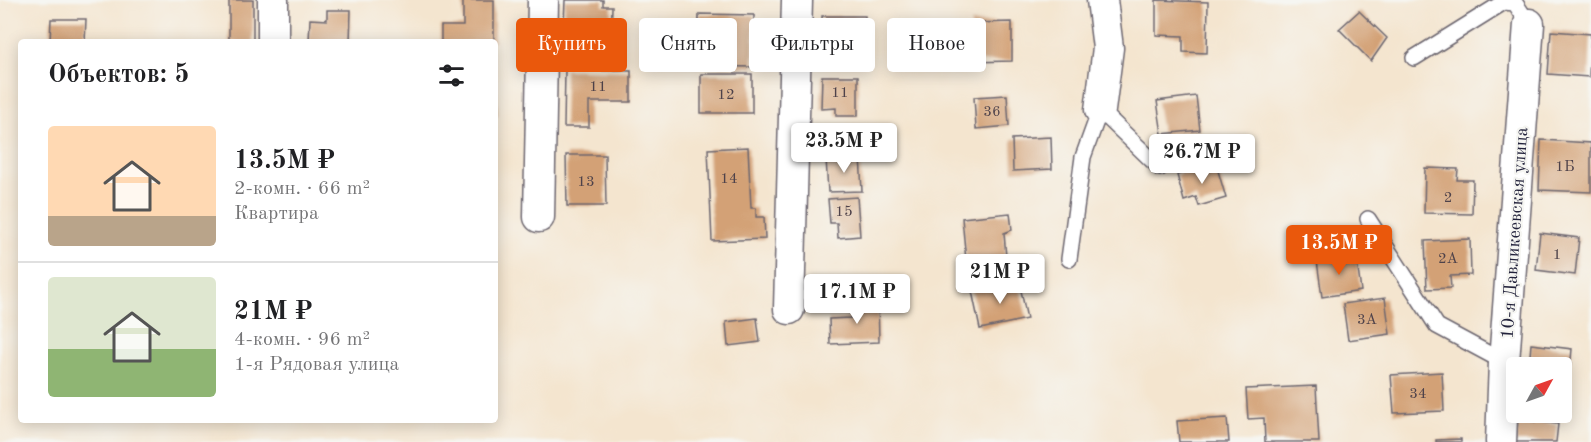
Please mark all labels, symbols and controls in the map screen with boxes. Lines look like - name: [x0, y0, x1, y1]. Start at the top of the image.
- chip: Купить: [516, 18, 627, 72]
- chip: Снять: [639, 18, 737, 72]
- chip: Фильтры: [749, 18, 875, 72]
- chip: Новое: [887, 18, 986, 72]
- icon: filters: [435, 59, 468, 92]
- text: Объектов: 5: [48, 62, 189, 88]
- house number: 11: [589, 80, 607, 95]
- house number: 11: [831, 86, 849, 101]
- house number: 12: [717, 88, 735, 103]
- house number: 36: [983, 105, 1001, 120]
- pin: 23.5M ₽: [789, 123, 899, 174]
- street label: 10-я Давликеевская улица: [1499, 127, 1531, 339]
- text: 23.5M ₽: [805, 132, 883, 152]
- pin: 26.7M ₽: [1147, 134, 1257, 185]
- text: 26.7M ₽: [1163, 143, 1241, 163]
- text: 13.5M ₽: [234, 148, 335, 174]
- icon: home: [96, 150, 168, 222]
- house number: 1Б: [1555, 160, 1575, 175]
- house number: 14: [720, 172, 738, 187]
- house number: 13: [577, 175, 595, 190]
- text: 2-комн. · 66 m²: [234, 179, 370, 199]
- house number: 2: [1444, 191, 1452, 206]
- text: Квартира: [234, 204, 319, 224]
- house number: 15: [835, 205, 853, 220]
- pin: 13.5M ₽: [1284, 225, 1394, 276]
- text: 13.5M ₽: [1300, 234, 1378, 254]
- house number: 1: [1553, 248, 1561, 263]
- house number: 2А: [1438, 252, 1459, 267]
- pin: 21M ₽: [958, 254, 1042, 305]
- text: 21M ₽: [970, 263, 1030, 283]
- pin: 17.1M ₽: [802, 274, 912, 325]
- text: 17.1M ₽: [818, 283, 896, 303]
- text: 21M ₽: [234, 299, 313, 325]
- icon: home: [96, 301, 168, 373]
- house number: 3А: [1357, 313, 1378, 328]
- text: 4-комн. · 96 m²: [234, 330, 370, 350]
- text: 1-я Рядовая улица: [234, 355, 399, 375]
- north arrow: [1506, 357, 1572, 423]
- map controls: [1506, 357, 1572, 423]
- house number: 34: [1409, 387, 1427, 402]

